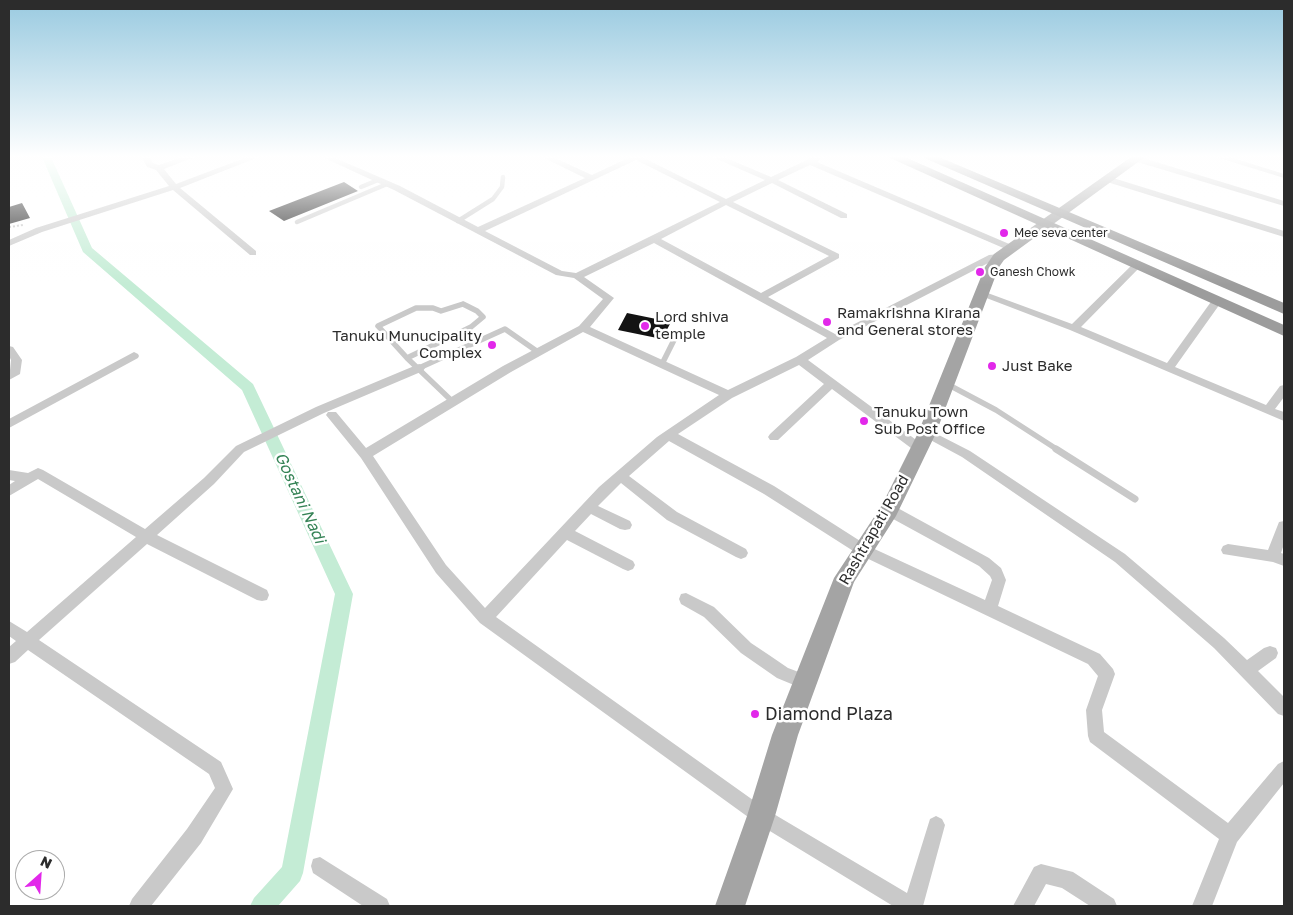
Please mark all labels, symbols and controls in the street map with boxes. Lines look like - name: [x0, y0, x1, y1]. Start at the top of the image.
- place label: Mee seva center: [1014, 226, 1108, 240]
- marker: Mee seva center: [998, 227, 1010, 239]
- place label: Ganesh Chowk: [990, 265, 1075, 279]
- marker: Ganesh Chowk: [974, 266, 986, 278]
- place label: Ramakrishna Kirana and General stores: [837, 304, 980, 339]
- place label: Lord shiva temple: [655, 308, 729, 343]
- marker: Ramakrishna Kirana and General stores: [821, 316, 833, 328]
- marker: Lord shiva temple: [639, 320, 651, 332]
- place label: Tanuku Munucipality Complex: [332, 327, 482, 362]
- marker: Tanuku Munucipality Complex: [486, 339, 498, 351]
- place label: Just Bake: [1002, 357, 1072, 375]
- marker: Just Bake: [986, 360, 998, 372]
- place label: Tanuku Town Sub Post Office: [874, 403, 985, 438]
- marker: Tanuku Town Sub Post Office: [858, 415, 870, 427]
- water label: Gostani Nadi: [271, 449, 329, 547]
- street label: Rashtrapati Road: [835, 472, 913, 588]
- place label: Diamond Plaza: [765, 703, 893, 725]
- marker: Diamond Plaza: [749, 708, 761, 720]
- north arrow: [15, 850, 65, 900]
- text: N: [38, 852, 55, 872]

